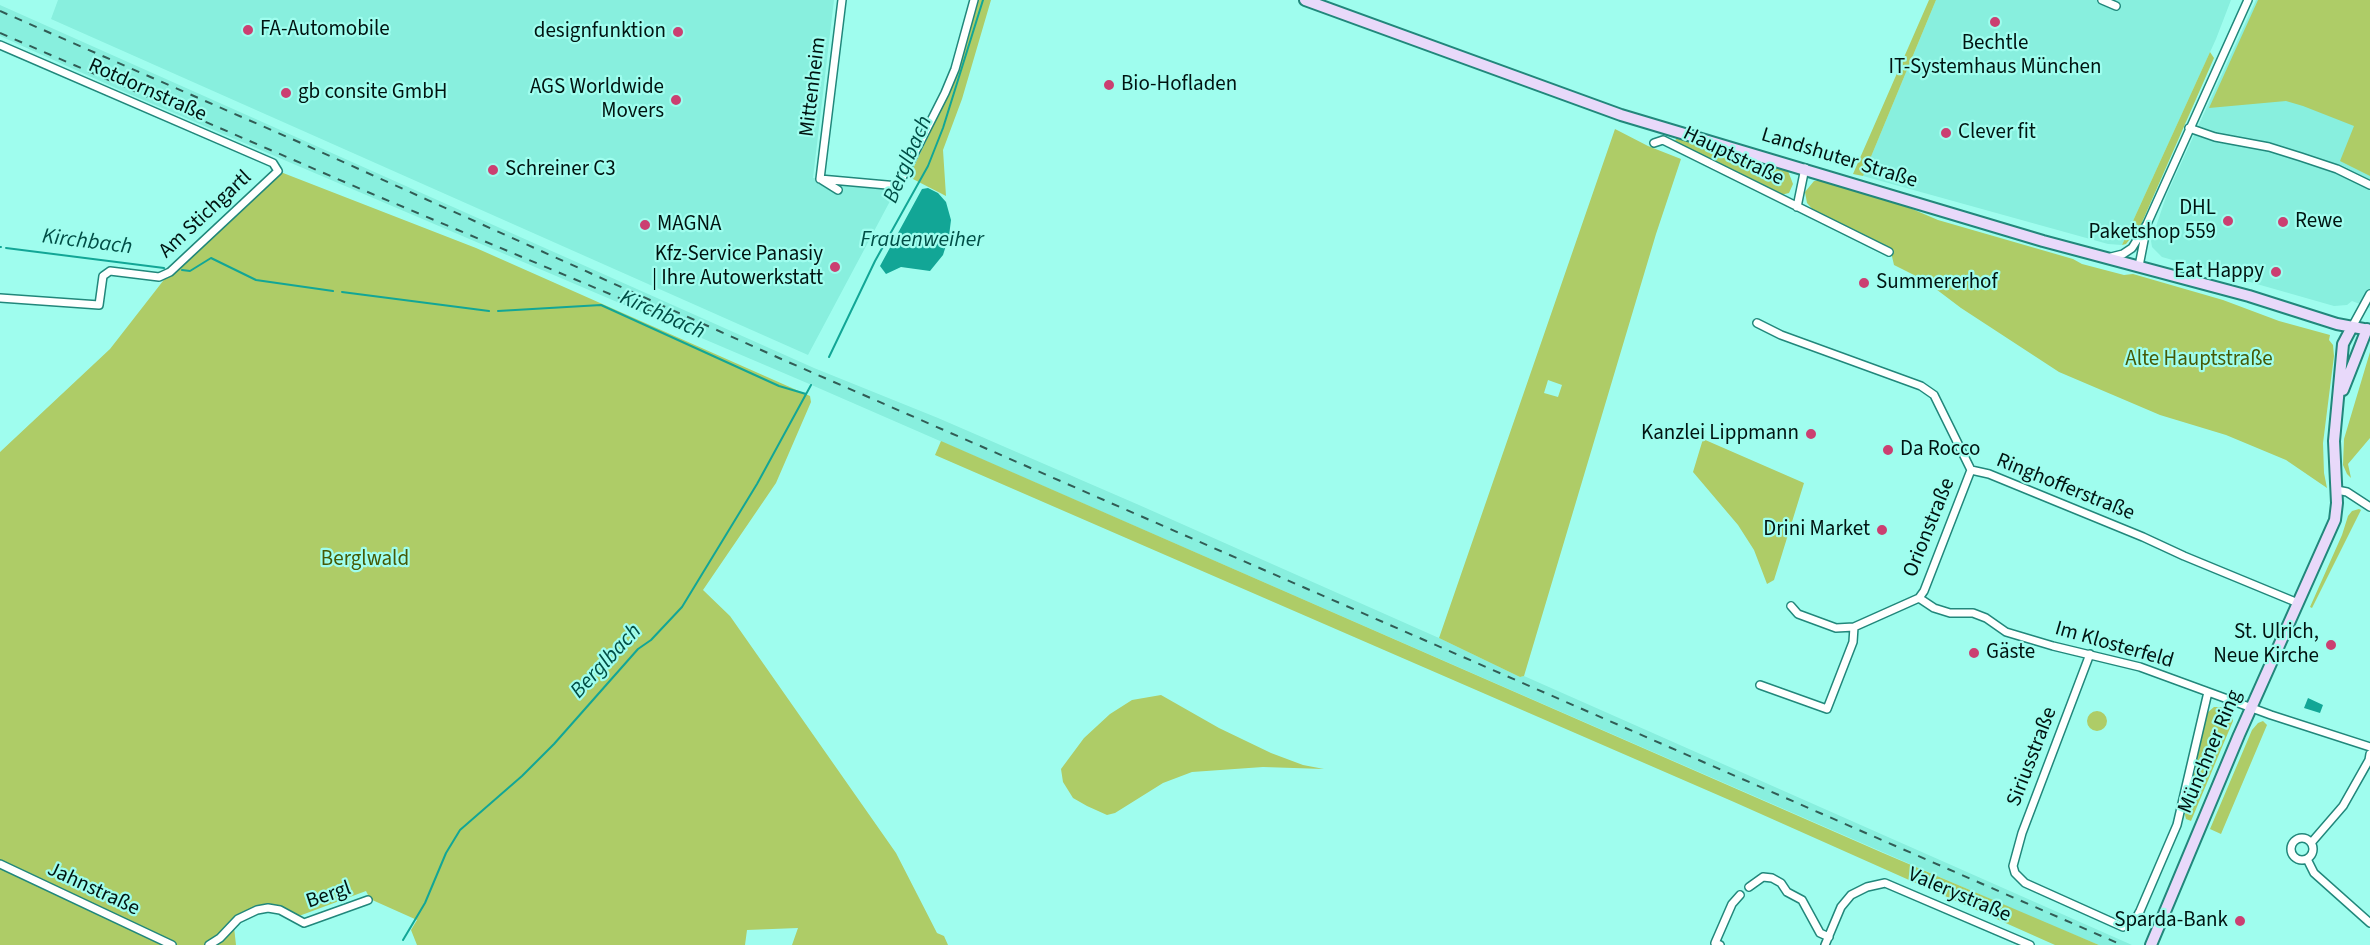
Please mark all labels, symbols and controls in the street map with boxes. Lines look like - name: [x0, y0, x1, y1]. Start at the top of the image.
- marker: Bechtle IT-Systemhaus München: [1988, 15, 2002, 29]
- place label: FA-Automobile: [260, 17, 390, 43]
- place label: designfunktion: [534, 19, 666, 45]
- marker: FA-Automobile: [241, 23, 255, 37]
- marker: designfunktion: [671, 25, 685, 39]
- place label: Bechtle IT-Systemhaus München: [1889, 31, 2101, 81]
- street label: Mittenheim: [795, 36, 833, 138]
- street label: Rotdornstraße: [84, 54, 210, 128]
- place label: Bio-Hofladen: [1121, 72, 1237, 98]
- place label: AGS Worldwide Movers: [530, 75, 664, 125]
- marker: Bio-Hofladen: [1102, 78, 1116, 92]
- place label: gb consite GmbH: [298, 80, 447, 106]
- marker: gb consite GmbH: [279, 86, 293, 100]
- marker: AGS Worldwide Movers: [669, 93, 683, 107]
- water label: Berglbach: [879, 112, 939, 208]
- place label: Clever fit: [1958, 120, 2036, 146]
- street label: Hauptstraße: [1678, 122, 1788, 192]
- street label: Landshuter Straße: [1758, 123, 1920, 195]
- marker: Clever fit: [1939, 126, 1953, 140]
- place label: Schreiner C3: [505, 157, 616, 183]
- marker: Schreiner C3: [486, 163, 500, 177]
- street label: Am Stichgartl: [154, 166, 258, 264]
- place label: DHL Paketshop 559: [2089, 196, 2216, 246]
- place label: Rewe: [2295, 209, 2343, 235]
- place label: MAGNA: [657, 212, 721, 238]
- marker: DHL Paketshop 559: [2221, 214, 2235, 228]
- marker: Rewe: [2276, 215, 2290, 229]
- marker: MAGNA: [638, 218, 652, 232]
- water label: Kirchbach: [40, 224, 134, 262]
- water label: Frauenweiher: [860, 228, 984, 254]
- place label: Kfz-Service Panasiy | Ihre Autowerkstatt: [652, 242, 823, 292]
- place label: Eat Happy: [2174, 259, 2264, 285]
- marker: Kfz-Service Panasiy | Ihre Autowerkstatt: [828, 260, 842, 274]
- marker: Eat Happy: [2269, 265, 2283, 279]
- place label: Summererhof: [1876, 270, 1998, 296]
- marker: Summererhof: [1857, 276, 1871, 290]
- water label: Kirchbach: [615, 286, 709, 346]
- park label: Alte Hauptstraße: [2125, 347, 2273, 373]
- place label: Kanzlei Lippmann: [1641, 421, 1799, 447]
- marker: Kanzlei Lippmann: [1804, 427, 1818, 441]
- place label: Da Rocco: [1900, 437, 1980, 463]
- marker: Da Rocco: [1881, 443, 1895, 457]
- street label: Ringhofferstraße: [1992, 449, 2138, 527]
- street label: Orionstraße: [1899, 475, 1961, 581]
- place label: Drini Market: [1763, 517, 1870, 543]
- marker: Drini Market: [1875, 523, 1889, 537]
- park label: Berglwald: [321, 547, 409, 573]
- street label: Im Klosterfeld: [2052, 617, 2176, 675]
- water label: Berglbach: [566, 619, 648, 705]
- place label: St. Ulrich, Neue Kirche: [2213, 620, 2319, 670]
- marker: St. Ulrich, Neue Kirche: [2324, 638, 2338, 652]
- place label: Gäste: [1986, 640, 2035, 666]
- marker: Gäste: [1967, 646, 1981, 660]
- street label: Münchner Ring: [2174, 686, 2248, 818]
- street label: Siriusstraße: [2003, 704, 2063, 810]
- street label: Jahnstraße: [43, 858, 143, 922]
- street label: Valerystraße: [1904, 863, 2014, 929]
- street label: Bergl: [303, 877, 355, 915]
- place label: Sparda-Bank: [2114, 908, 2228, 934]
- marker: Sparda-Bank: [2233, 914, 2247, 928]

